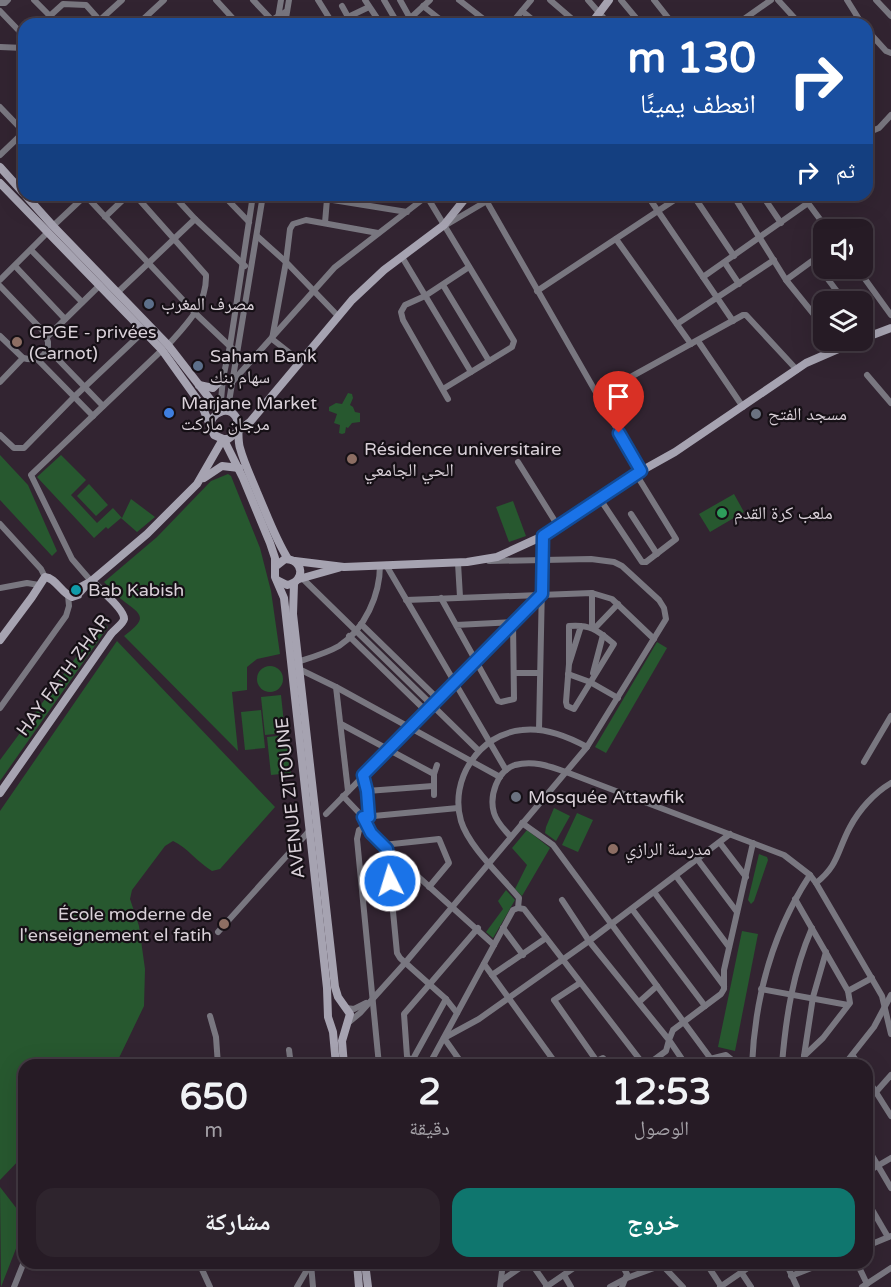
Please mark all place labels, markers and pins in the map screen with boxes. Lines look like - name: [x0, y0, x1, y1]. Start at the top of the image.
- place label: مصرف المغرب: [161, 293, 255, 315]
- marker: مصرف المغرب: [142, 297, 156, 311]
- place label: CPGE - privées (Carnot): [29, 321, 157, 364]
- marker: CPGE - privées (Carnot): [10, 335, 24, 349]
- place label: Saham Bank سهام بنك: [210, 345, 317, 389]
- marker: Saham Bank سهام بنك: [191, 359, 205, 373]
- pin: [593, 371, 644, 433]
- place label: Marjane Market مرجان ماركت: [181, 392, 317, 435]
- place label: مسجد الفتح: [768, 403, 847, 426]
- marker: Marjane Market مرجان ماركت: [162, 406, 176, 420]
- marker: مسجد الفتح: [749, 407, 763, 421]
- place label: Résidence universitaire الحي الجامعي: [364, 438, 561, 485]
- marker: Résidence universitaire الحي الجامعي: [345, 452, 359, 466]
- place label: ملعب كرة القدم: [734, 502, 833, 525]
- marker: ملعب كرة القدم: [715, 506, 729, 520]
- place label: Bab Kabish: [88, 579, 184, 601]
- marker: Bab Kabish: [69, 583, 83, 597]
- place label: Mosquée Attawfik: [528, 786, 685, 808]
- marker: Mosquée Attawfik: [509, 790, 523, 804]
- place label: مدرسة الرازي: [625, 838, 711, 864]
- marker: مدرسة الرازي: [606, 842, 620, 856]
- place label: École moderne de l'enseignement el fatih: [19, 903, 212, 946]
- marker: École moderne de l'enseignement el fatih: [217, 917, 231, 931]

